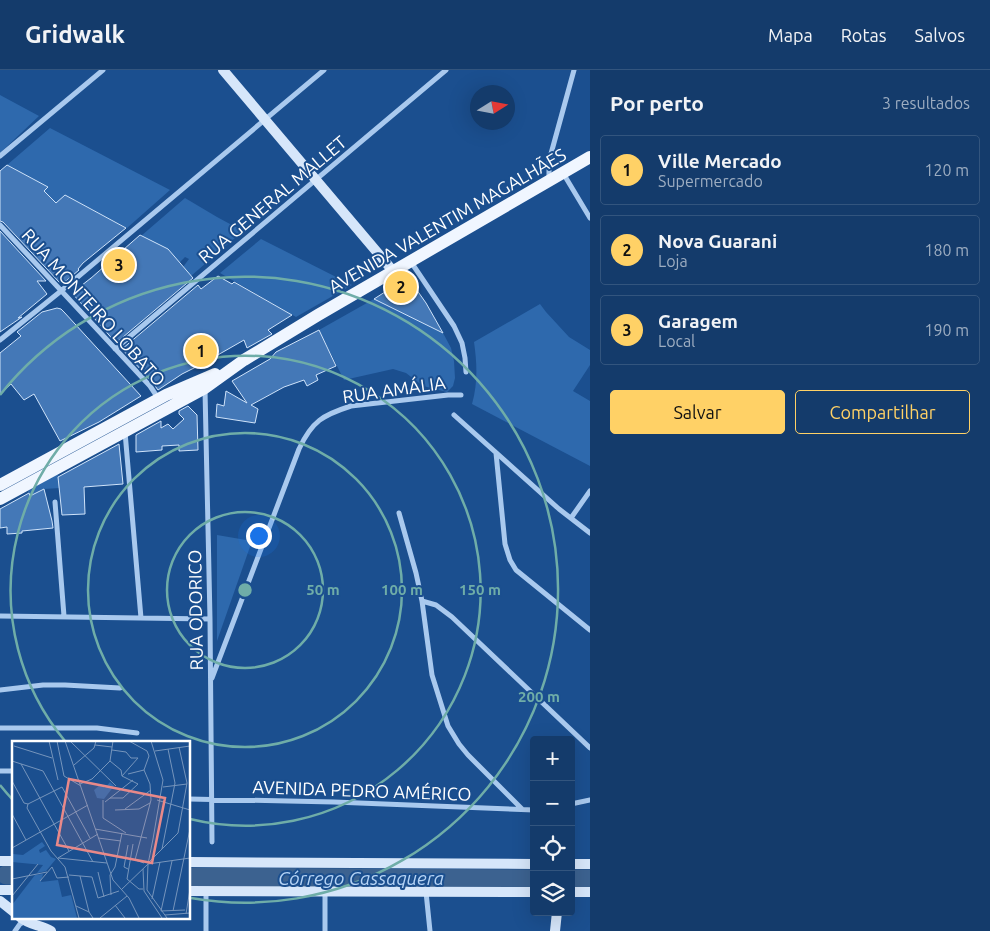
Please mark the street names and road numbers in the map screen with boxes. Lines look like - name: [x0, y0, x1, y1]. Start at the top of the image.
- street label: RUA GENERAL MALLET: [194, 131, 350, 267]
- street label: AVENIDA VALENTIM MAGALHÃES: [324, 143, 569, 296]
- street label: RUA MONTEIRO LOBATO: [18, 224, 170, 390]
- street label: RUA AMÁLIA: [341, 371, 447, 406]
- street label: RUA ODORICO: [184, 550, 206, 670]
- street label: AVENIDA PEDRO AMÉRICO: [252, 775, 472, 804]

